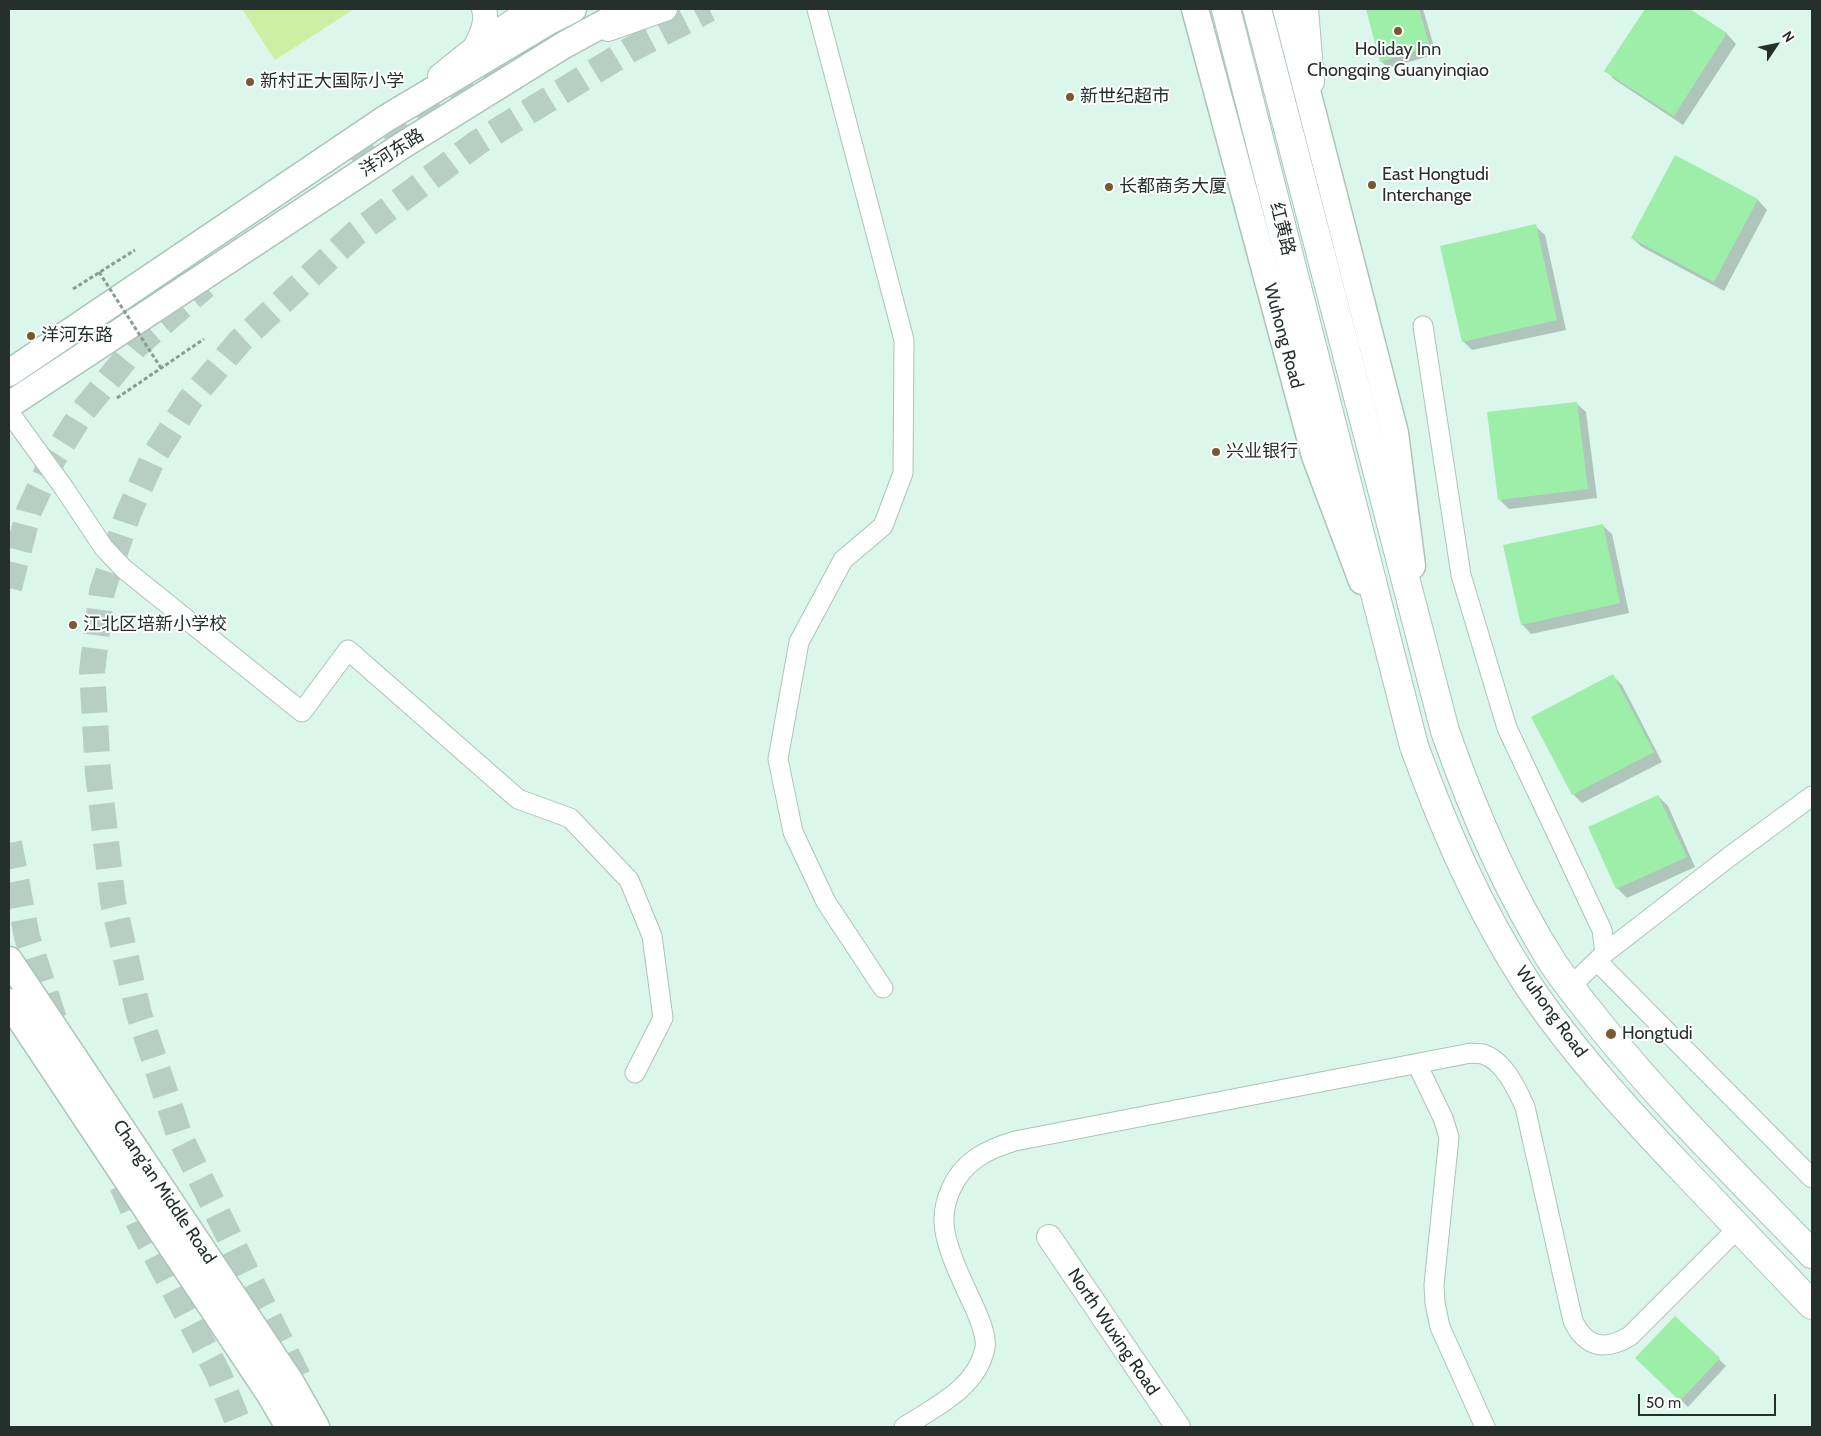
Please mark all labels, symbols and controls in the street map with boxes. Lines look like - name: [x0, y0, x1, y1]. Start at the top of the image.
- north arrow: [1751, 20, 1801, 70]
- marker: Holiday Inn Chongqing Guanyinqiao: [1392, 25, 1404, 37]
- text: N: [1778, 27, 1799, 46]
- place label: Holiday Inn Chongqing Guanyinqiao: [1307, 39, 1489, 82]
- place label: 新村正大国际小学: [260, 71, 404, 93]
- marker: 新村正大国际小学: [244, 76, 256, 88]
- place label: 新世纪超市: [1080, 86, 1170, 108]
- marker: 新世纪超市: [1064, 91, 1076, 103]
- street label: 洋河东路: [356, 124, 428, 182]
- place label: East Hongtudi Interchange: [1382, 164, 1489, 206]
- place label: 长都商务大厦: [1119, 176, 1227, 198]
- marker: East Hongtudi Interchange: [1366, 179, 1378, 191]
- marker: 长都商务大厦: [1103, 181, 1115, 193]
- street label: 红黄路: [1265, 200, 1299, 258]
- street label: Wuhong Road: [1259, 281, 1307, 391]
- place label: 洋河东路: [41, 325, 113, 347]
- marker: 洋河东路: [25, 330, 37, 342]
- place label: 兴业银行: [1226, 441, 1298, 463]
- marker: 兴业银行: [1210, 446, 1222, 458]
- place label: 江北区培新小学校: [83, 614, 227, 636]
- marker: 江北区培新小学校: [67, 619, 79, 631]
- street label: Wuhong Road: [1511, 962, 1591, 1062]
- place label: Hongtudi: [1622, 1023, 1693, 1045]
- marker: Hongtudi: [1604, 1027, 1618, 1041]
- street label: Chang'an Middle Road: [108, 1116, 220, 1268]
- street label: North Wuxing Road: [1063, 1264, 1163, 1400]
- scale bar: [1641, 1384, 1778, 1416]
- text: 50 m: [1646, 1394, 1681, 1412]

